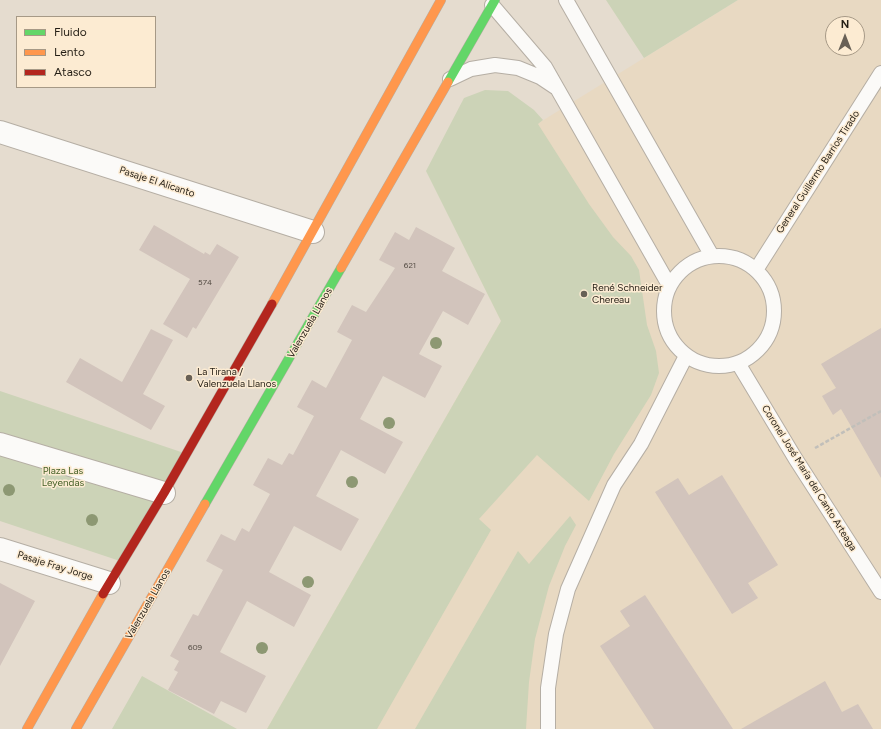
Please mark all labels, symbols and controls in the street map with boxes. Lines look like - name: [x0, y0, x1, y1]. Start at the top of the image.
- legend: [16, 16, 156, 88]
- north arrow: [825, 16, 865, 56]
- text: N: [841, 18, 849, 31]
- text: Fluido: [54, 25, 87, 39]
- text: Lento: [54, 45, 85, 59]
- text: Atasco: [54, 65, 92, 79]
- street label: General Guillermo Barrios Tirado: [774, 108, 862, 236]
- street label: Pasaje El Alicanto: [118, 164, 196, 200]
- house number: 621: [404, 261, 416, 271]
- house number: 574: [198, 278, 212, 288]
- place label: René Schneider Chereau: [592, 282, 662, 306]
- street label: Valenzuela Llanos: [285, 286, 335, 360]
- marker: René Schneider Chereau: [579, 289, 589, 299]
- place label: La Tirana / Valenzuela Llanos: [197, 366, 276, 390]
- marker: La Tirana / Valenzuela Llanos: [184, 373, 194, 383]
- street label: Coronel José María del Canto Arteaga: [759, 403, 859, 553]
- park label: Plaza Las Leyendas: [42, 465, 84, 488]
- street label: Pasaje Fray Jorge: [16, 549, 94, 583]
- street label: Valenzuela Llanos: [123, 567, 173, 641]
- house number: 609: [188, 643, 202, 653]

